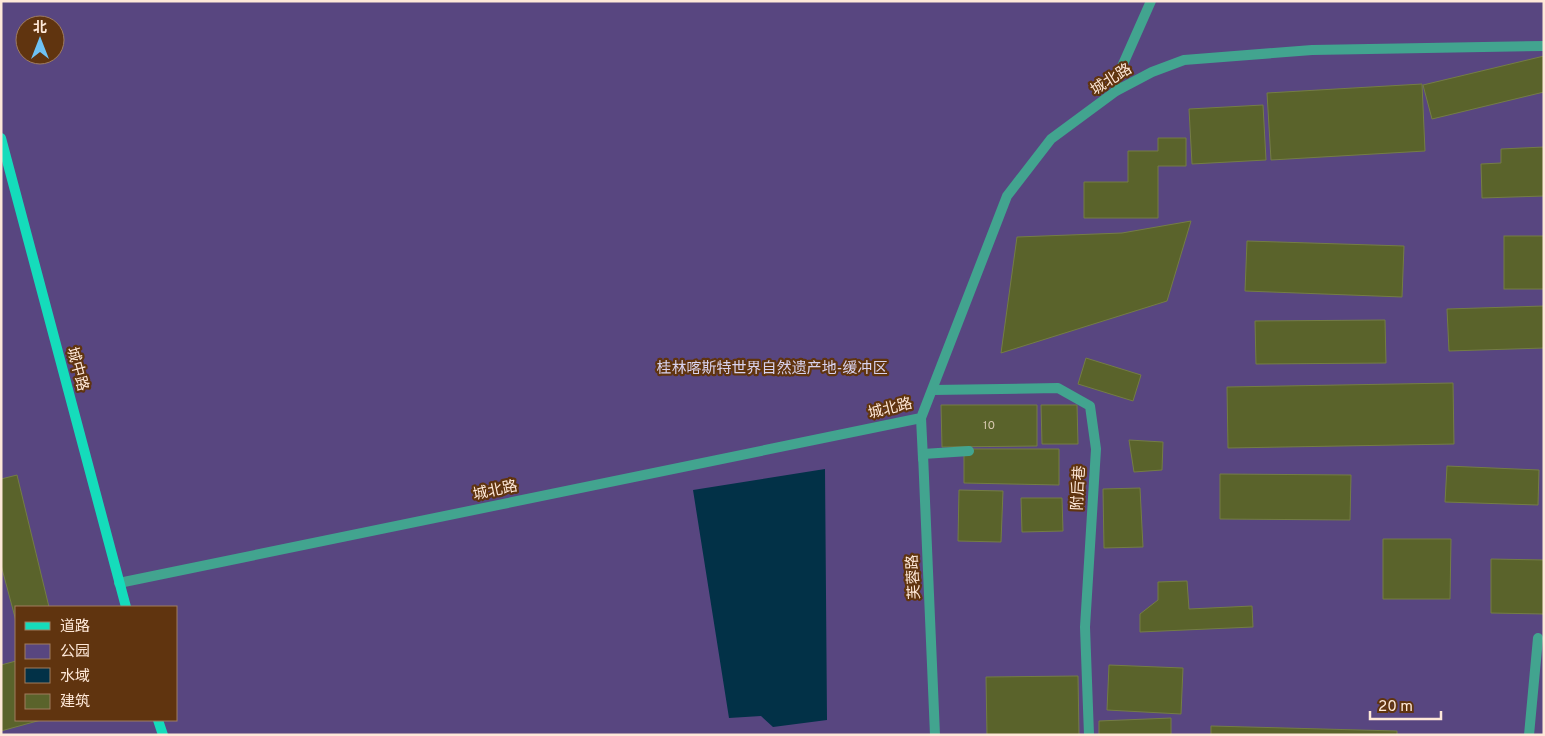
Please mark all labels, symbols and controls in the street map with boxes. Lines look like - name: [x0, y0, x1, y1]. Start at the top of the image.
- north arrow: [15, 15, 65, 65]
- text: 北: [33, 20, 47, 37]
- street label: 城北路: [1087, 59, 1136, 100]
- street label: 城中路: [62, 345, 92, 394]
- park label: 桂林喀斯特世界自然遗产地-缓冲区: [657, 359, 888, 379]
- street label: 城北路: [866, 394, 915, 424]
- house number: 10: [983, 418, 995, 434]
- street label: 附后巷: [1068, 465, 1090, 511]
- street label: 城北路: [471, 477, 519, 505]
- street label: 芙蓉路: [904, 554, 925, 600]
- legend: [15, 606, 178, 721]
- text: 道路: [60, 618, 90, 637]
- text: 公园: [60, 643, 90, 662]
- text: 水域: [60, 668, 90, 687]
- scale bar: [1370, 688, 1441, 720]
- text: 建筑: [60, 693, 90, 712]
- text: 20 m: [1378, 698, 1413, 717]

